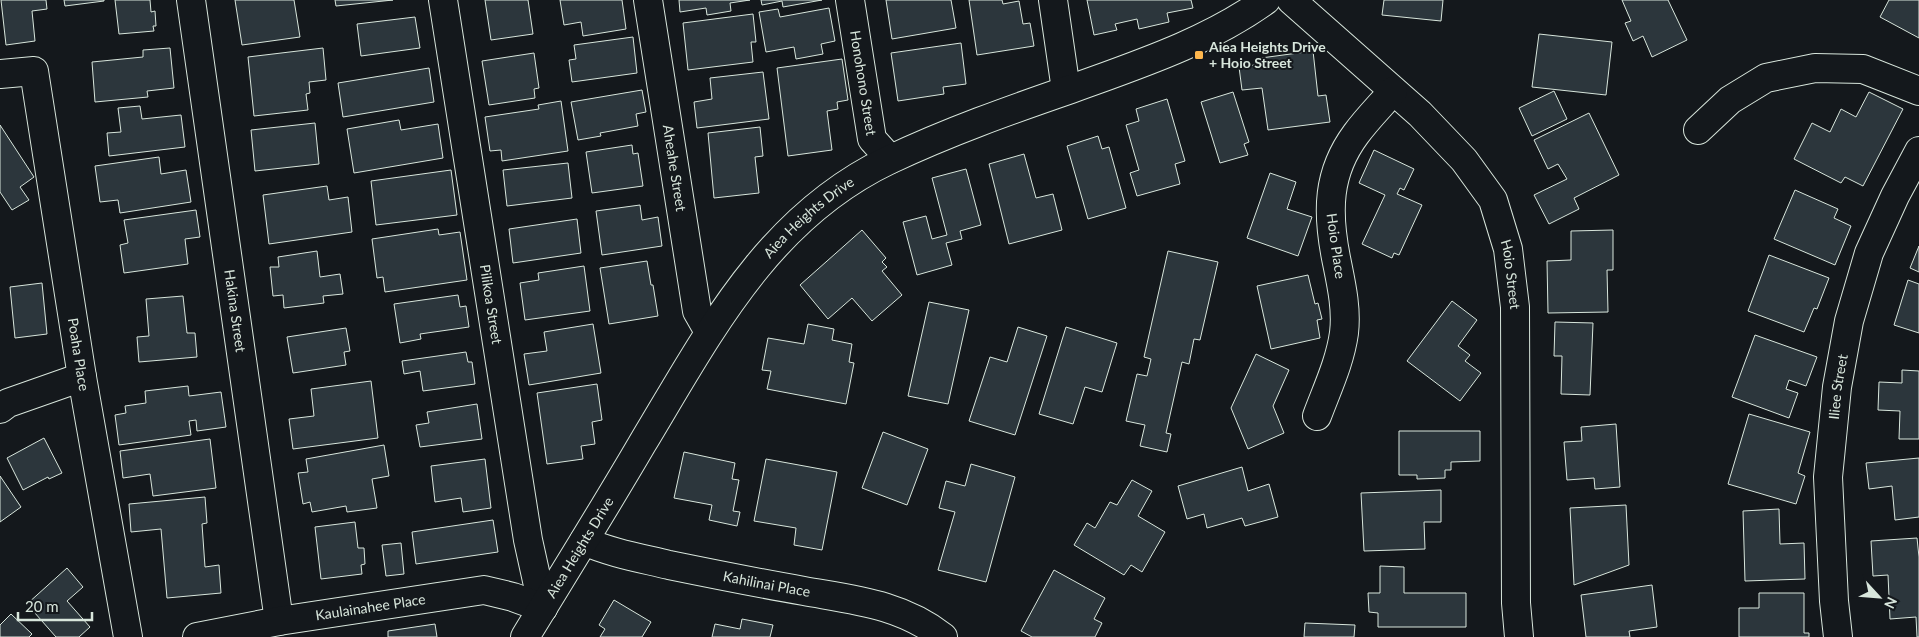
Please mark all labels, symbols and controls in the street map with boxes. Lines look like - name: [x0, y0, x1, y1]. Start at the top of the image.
- street label: Honohono Street: [847, 29, 880, 137]
- place label: Aiea Heights Drive + Hoio Street: [1208, 38, 1326, 71]
- marker: Aiea Heights Drive + Hoio Street: [1193, 49, 1205, 61]
- street label: Aheahe Street: [660, 123, 690, 212]
- street label: Aiea Heights Drive: [759, 173, 857, 261]
- street label: Hoio Place: [1323, 212, 1349, 280]
- street label: Hoio Street: [1498, 237, 1524, 310]
- street label: Pilikoa Street: [477, 263, 506, 345]
- street label: Hakina Street: [221, 268, 250, 353]
- street label: Poaha Place: [65, 316, 93, 392]
- street label: Iliee Street: [1825, 353, 1851, 420]
- street label: Aiea Heights Drive: [542, 494, 617, 601]
- street label: Kahilinai Place: [722, 567, 812, 600]
- north arrow: [1854, 572, 1904, 622]
- scale bar: [18, 590, 91, 622]
- street label: Kaulainahee Place: [314, 590, 427, 623]
- text: N: [1881, 594, 1901, 611]
- text: 20 m: [25, 597, 59, 615]

